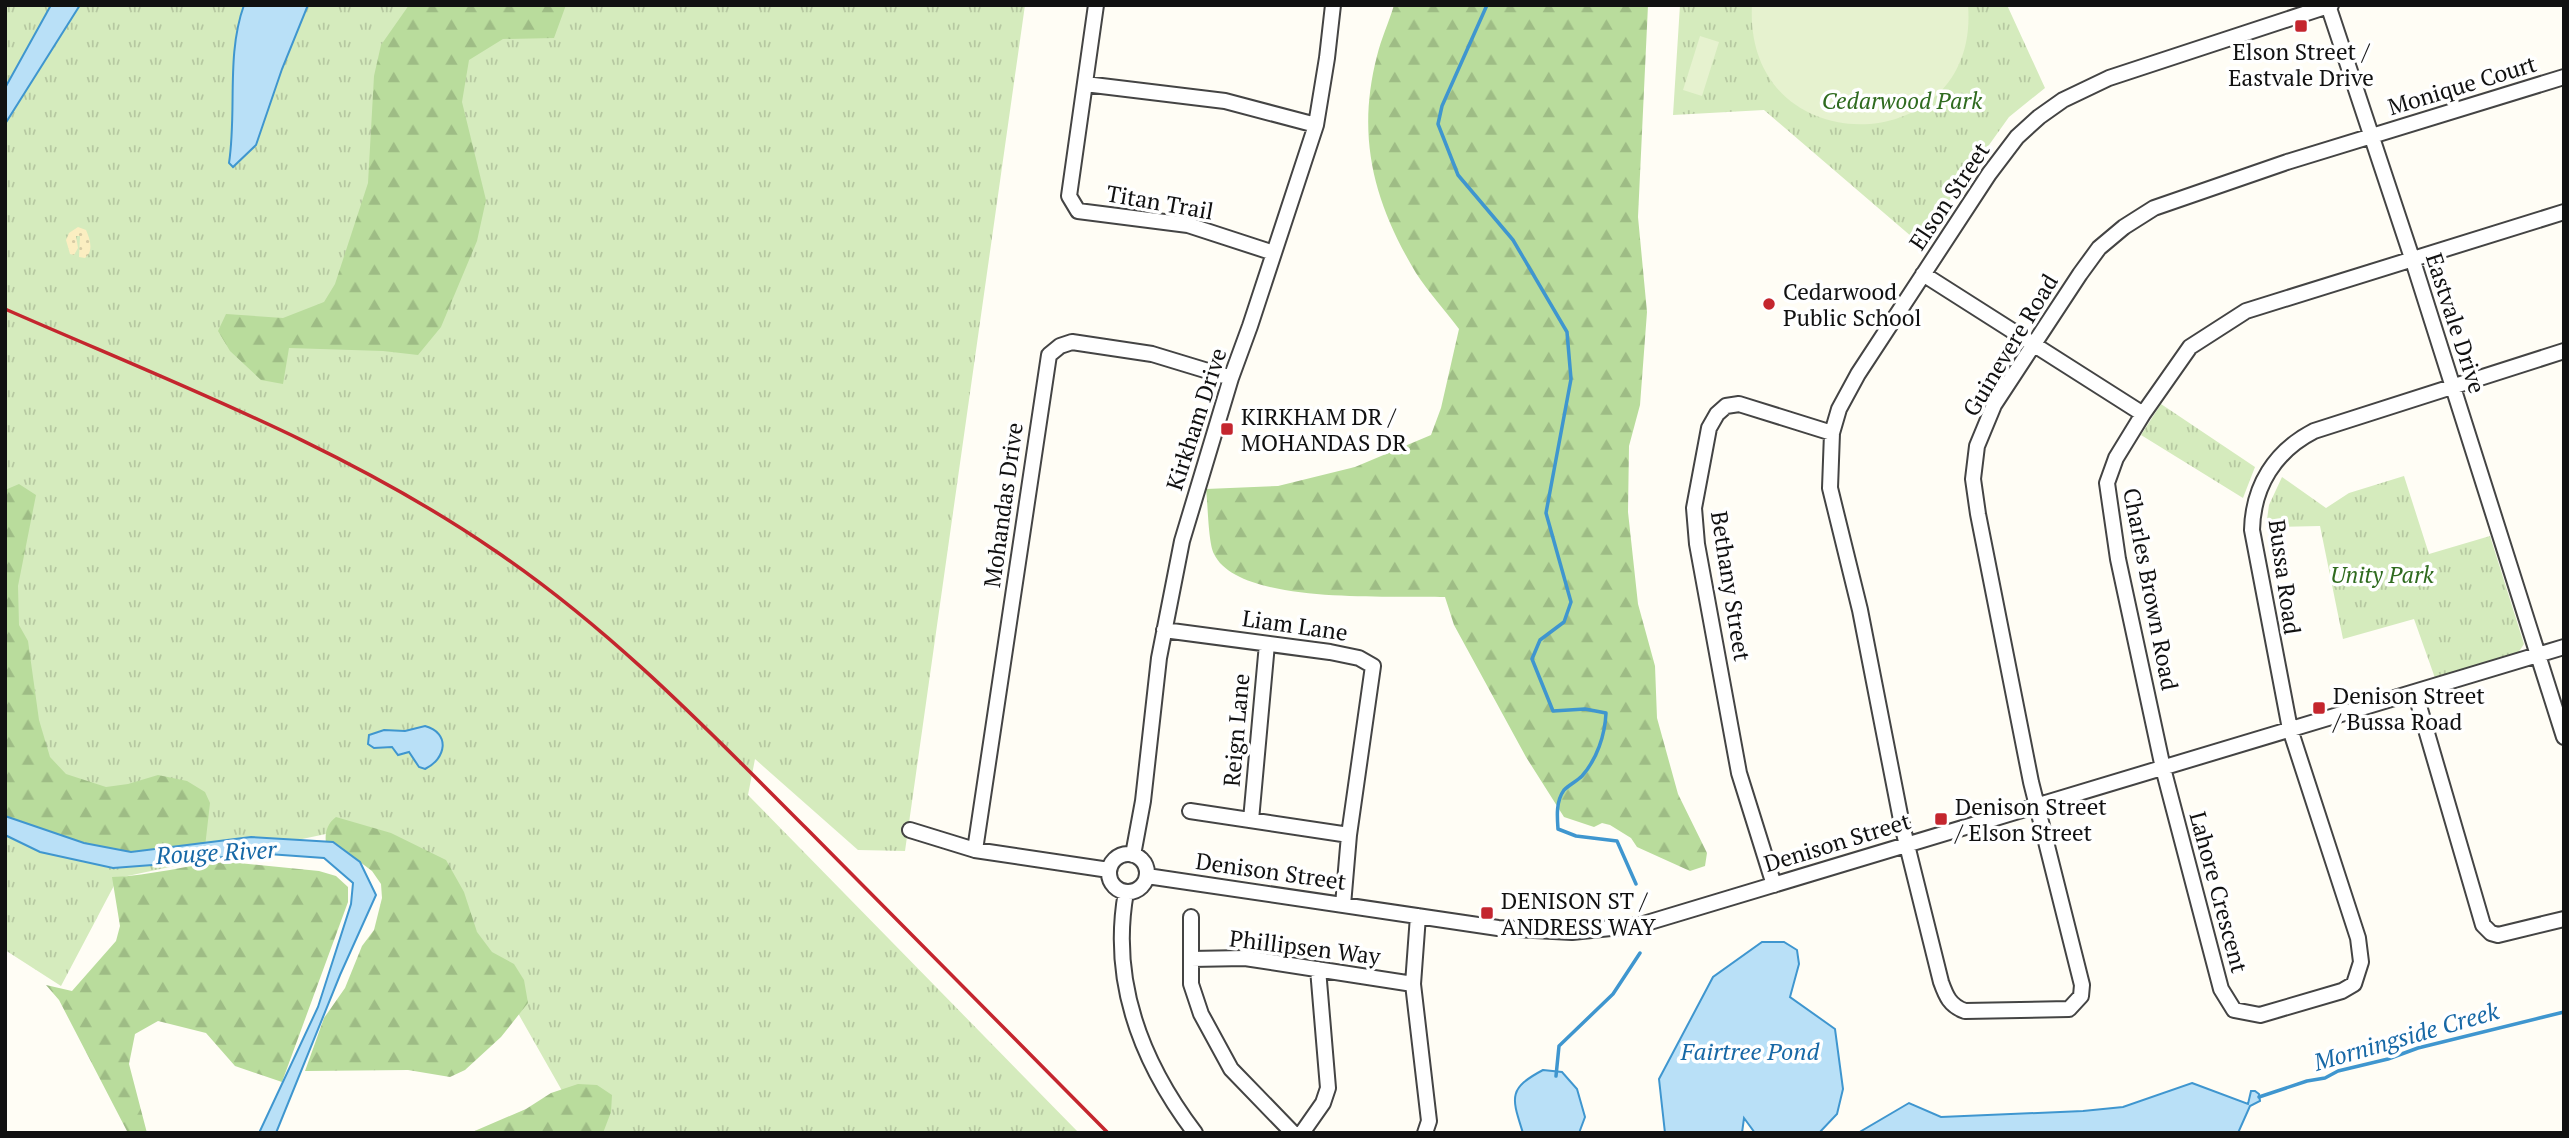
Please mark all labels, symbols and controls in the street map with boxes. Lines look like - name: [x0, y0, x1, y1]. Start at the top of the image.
- marker: Elson Street / Eastvale Drive: [2293, 18, 2309, 34]
- place label: Elson Street / Eastvale Drive: [2228, 36, 2374, 93]
- street label: Monique Court: [2384, 48, 2540, 122]
- park label: Cedarwood Park: [1822, 85, 1983, 116]
- street label: Elson Street: [1902, 136, 1997, 256]
- street label: Titan Trail: [1104, 177, 1216, 227]
- street label: Eastvale Drive: [2419, 249, 2493, 397]
- street label: Guinevere Road: [1955, 268, 2065, 422]
- place label: Cedarwood Public School: [1783, 276, 1922, 333]
- marker: Cedarwood Public School: [1761, 296, 1777, 312]
- street label: Kirkham Drive: [1158, 344, 1234, 494]
- place label: KIRKHAM DR / MOHANDAS DR: [1241, 401, 1407, 458]
- street label: Mohandas Drive: [976, 421, 1030, 589]
- marker: KIRKHAM DR / MOHANDAS DR: [1219, 421, 1235, 437]
- street label: Charles Brown Road: [2116, 485, 2186, 693]
- street label: Bethany Street: [1704, 509, 1758, 664]
- street label: Bussa Road: [2262, 518, 2308, 637]
- park label: Unity Park: [2330, 559, 2435, 590]
- street label: Liam Lane: [1240, 602, 1350, 648]
- street label: Reign Lane: [1216, 672, 1256, 788]
- place label: Denison Street / Bussa Road: [2332, 680, 2485, 737]
- marker: Denison Street / Bussa Road: [2311, 700, 2327, 716]
- place label: Denison Street / Elson Street: [1954, 791, 2107, 848]
- street label: Denison Street: [1760, 805, 1915, 879]
- street label: Lahore Crescent: [2183, 808, 2256, 976]
- marker: Denison Street / Elson Street: [1933, 811, 1949, 827]
- water label: Rouge River: [154, 833, 279, 871]
- street label: Denison Street: [1194, 845, 1349, 897]
- place label: DENISON ST / ANDRESS WAY: [1501, 885, 1656, 942]
- marker: DENISON ST / ANDRESS WAY: [1479, 905, 1495, 921]
- street label: Phillipsen Way: [1228, 922, 1383, 972]
- water label: Morningside Creek: [2309, 994, 2503, 1078]
- water label: Fairtree Pond: [1680, 1035, 1820, 1067]

